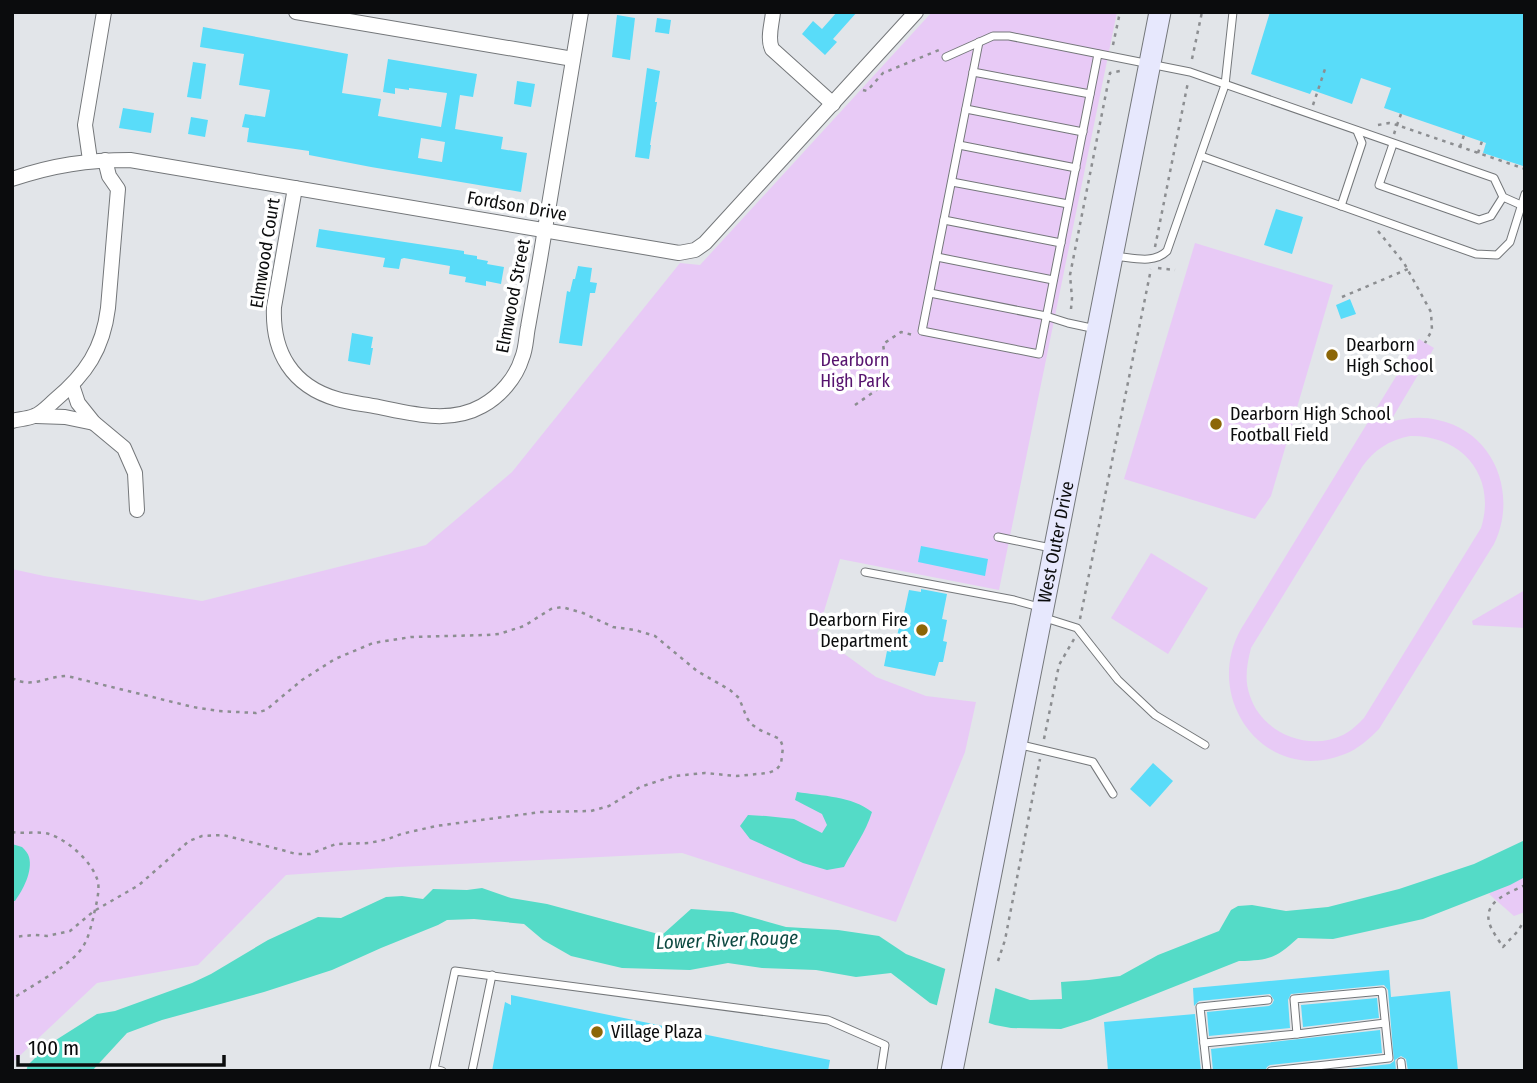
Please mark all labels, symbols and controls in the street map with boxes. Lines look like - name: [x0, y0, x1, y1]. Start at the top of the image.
- street label: Fordson Drive: [465, 186, 569, 226]
- street label: Elmwood Court: [245, 196, 285, 310]
- street label: Elmwood Street: [491, 237, 535, 355]
- place label: Dearborn High School: [1346, 334, 1434, 377]
- marker: Dearborn High School: [1324, 347, 1340, 363]
- park label: Dearborn High Park: [820, 349, 890, 392]
- place label: Dearborn High School Football Field: [1230, 403, 1391, 446]
- marker: Dearborn High School Football Field: [1208, 416, 1224, 432]
- street label: West Outer Drive: [1033, 479, 1079, 605]
- place label: Dearborn Fire Department: [808, 609, 908, 652]
- marker: Dearborn Fire Department: [914, 622, 930, 638]
- water label: Lower River Rouge: [655, 926, 799, 954]
- place label: Village Plaza: [611, 1021, 703, 1043]
- scale bar: [18, 1024, 224, 1068]
- marker: Village Plaza: [589, 1024, 605, 1040]
- text: 100 m: [28, 1035, 79, 1061]

